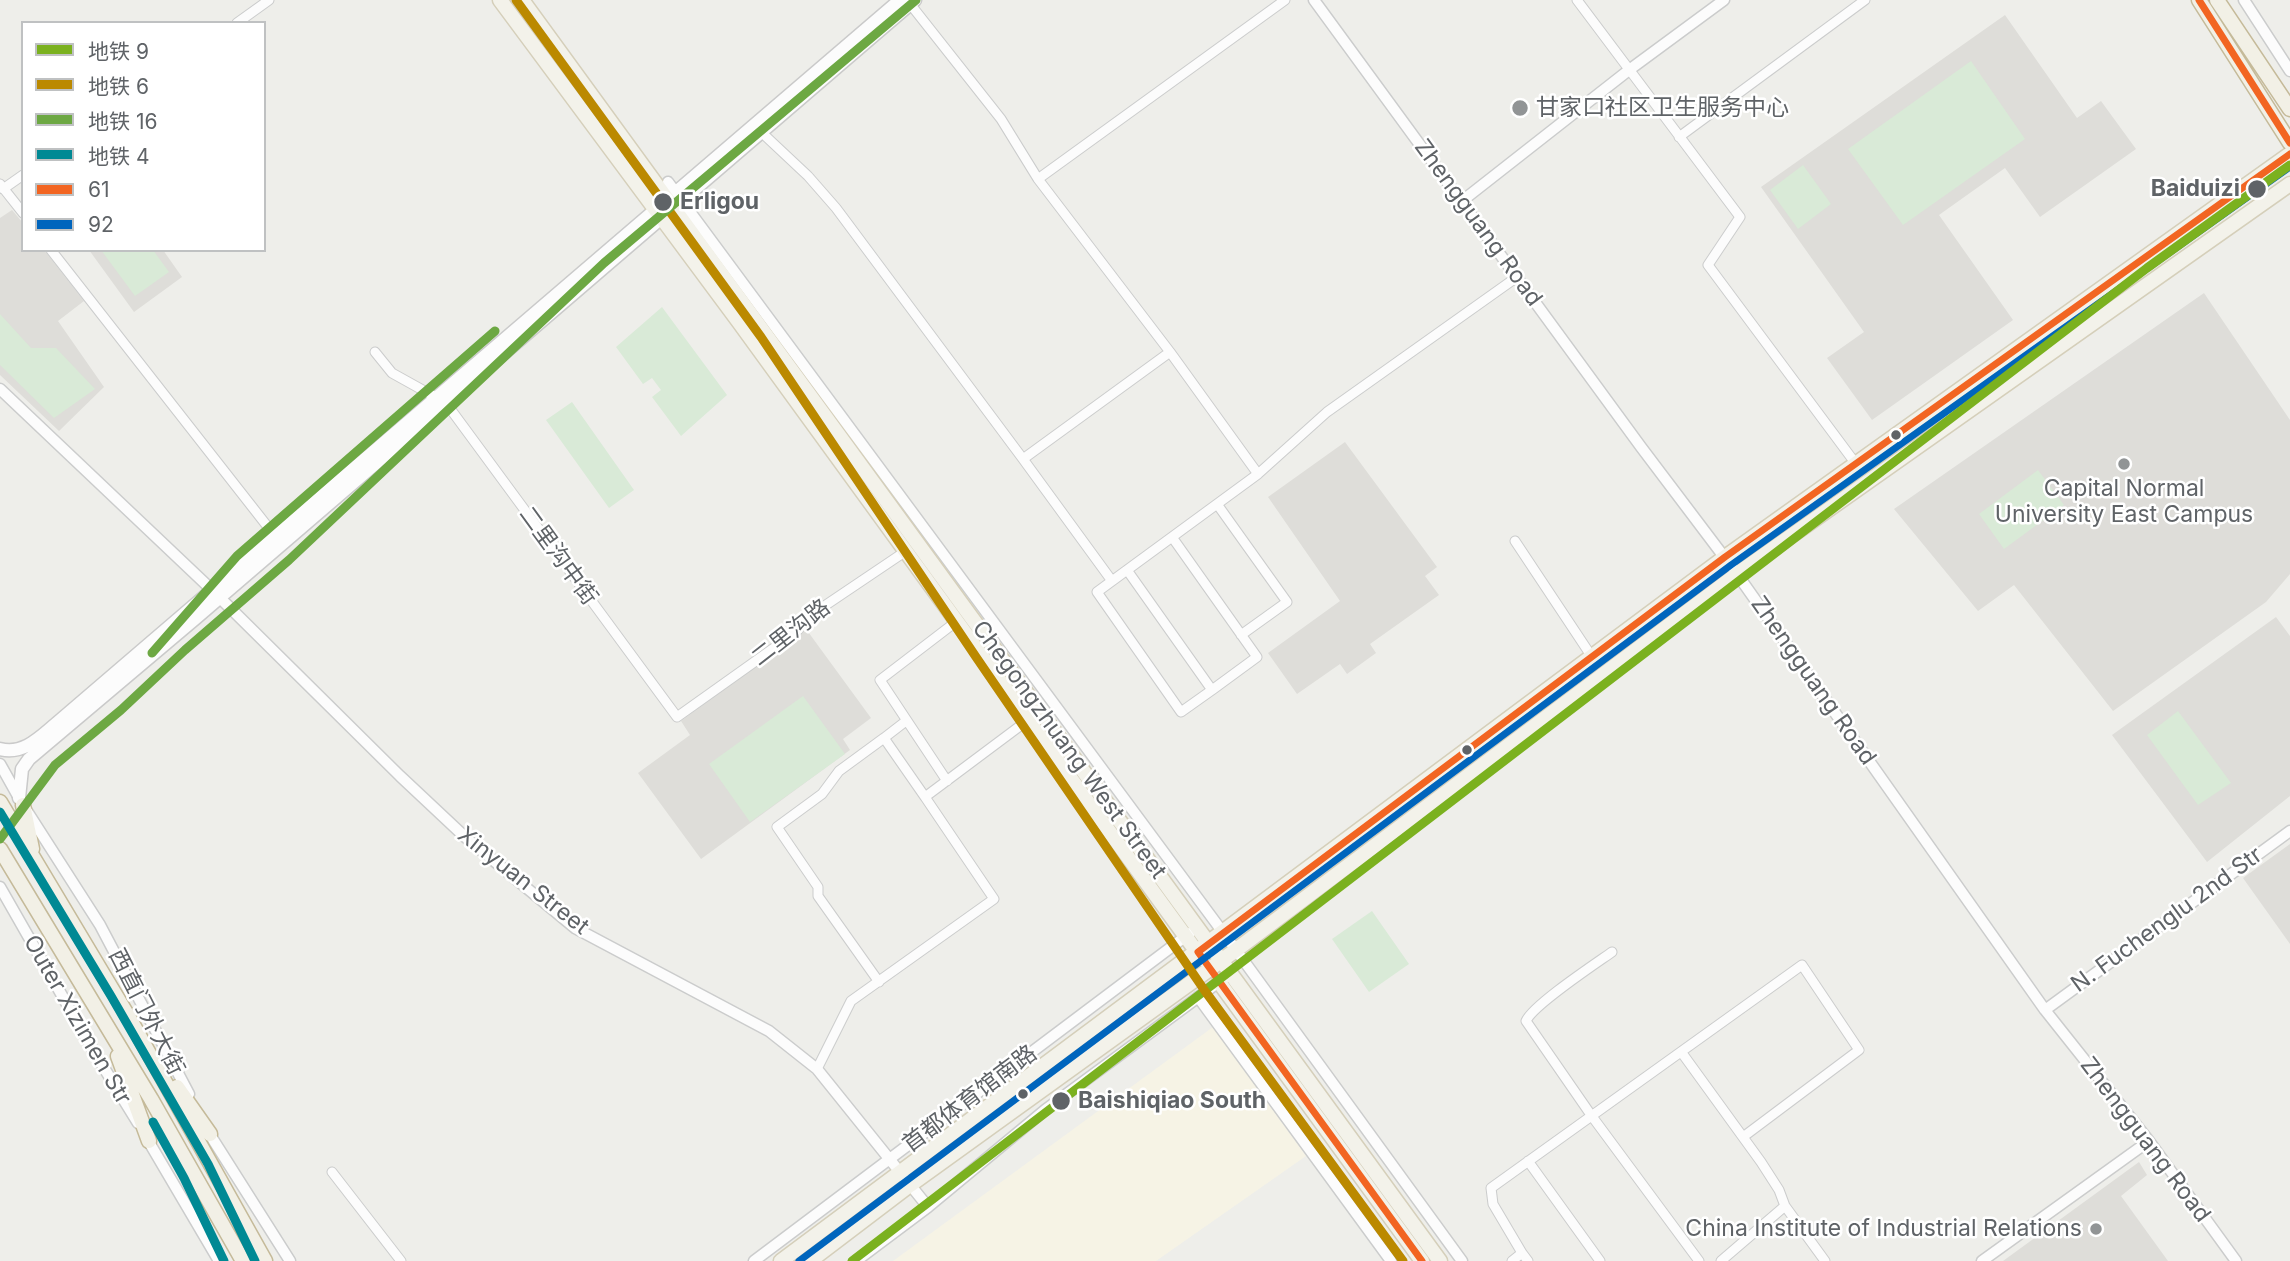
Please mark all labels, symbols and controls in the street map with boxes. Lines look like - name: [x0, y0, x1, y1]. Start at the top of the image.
- legend: [21, 21, 266, 252]
- text: 地铁 9: [88, 39, 149, 64]
- text: 地铁 6: [88, 74, 149, 99]
- place label: 甘家口社区卫生服务中心: [1536, 94, 1789, 122]
- marker: 甘家口社区卫生服务中心: [1510, 98, 1530, 118]
- text: 地铁 16: [88, 109, 157, 134]
- street label: Zhengguang Road: [1408, 134, 1548, 312]
- text: 地铁 4: [88, 144, 149, 169]
- place label: Baiduizi: [2151, 175, 2240, 203]
- text: 61: [88, 177, 110, 202]
- marker: Baiduizi: [2246, 178, 2268, 200]
- place label: Erligou: [680, 188, 759, 216]
- marker: Erligou: [652, 191, 674, 213]
- text: 92: [88, 212, 114, 237]
- unlabelled marker: [1889, 428, 1903, 442]
- marker: Capital Normal University East Campus: [2116, 456, 2132, 472]
- place label: Capital Normal University East Campus: [1995, 475, 2253, 529]
- street label: 二里沟中街: [513, 501, 603, 611]
- street label: Zhengguang Road: [1745, 591, 1881, 771]
- street label: 二里沟路: [746, 594, 836, 672]
- street label: Chegongzhuang West Street: [966, 616, 1172, 884]
- unlabelled marker: [1460, 743, 1474, 757]
- street label: Xinyuan Street: [452, 821, 594, 941]
- street label: N. Fuchenglu 2nd Str: [2066, 841, 2268, 999]
- street label: Outer Xizimen Str: [17, 930, 137, 1110]
- street label: 西直门外大街: [102, 944, 190, 1080]
- street label: 首都体育馆南路: [897, 1040, 1043, 1158]
- street label: Zhengguang Road: [2074, 1052, 2216, 1228]
- unlabelled marker: [1016, 1087, 1030, 1101]
- place label: Baishiqiao South: [1078, 1087, 1266, 1115]
- marker: Baishiqiao South: [1050, 1090, 1072, 1112]
- place label: China Institute of Industrial Relations: [1685, 1215, 2082, 1243]
- marker: China Institute of Industrial Relations: [2088, 1221, 2104, 1237]

